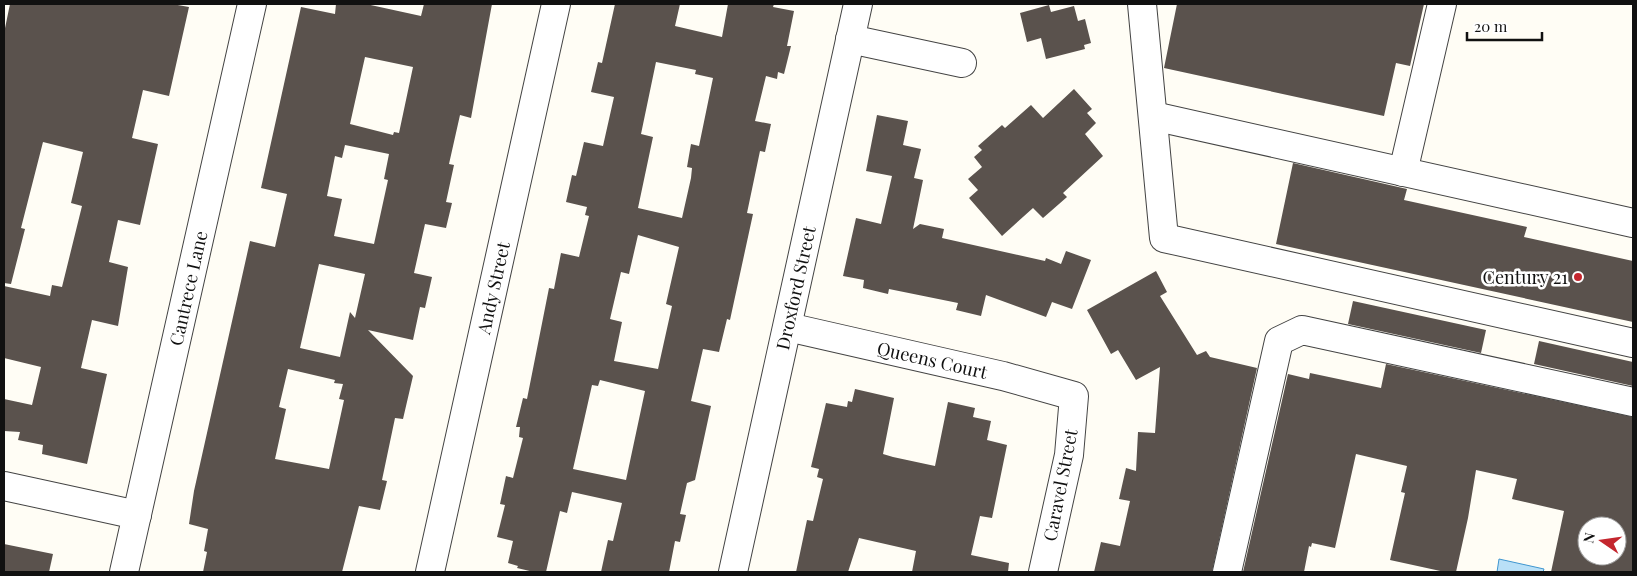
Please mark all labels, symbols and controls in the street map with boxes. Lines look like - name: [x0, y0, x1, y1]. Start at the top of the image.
- scale bar: [1467, 10, 1542, 42]
- text: 20 m: [1474, 16, 1508, 36]
- street label: Droxford Street: [770, 223, 821, 352]
- street label: Cantrece Lane: [163, 228, 213, 348]
- street label: Andy Street: [471, 239, 515, 337]
- place label: Century 21: [1483, 265, 1568, 289]
- marker: Century 21: [1572, 271, 1584, 283]
- street label: Queens Court: [875, 336, 990, 384]
- street label: Caravel Street: [1037, 426, 1083, 543]
- north arrow: [1577, 516, 1627, 566]
- text: N: [1578, 531, 1599, 545]

